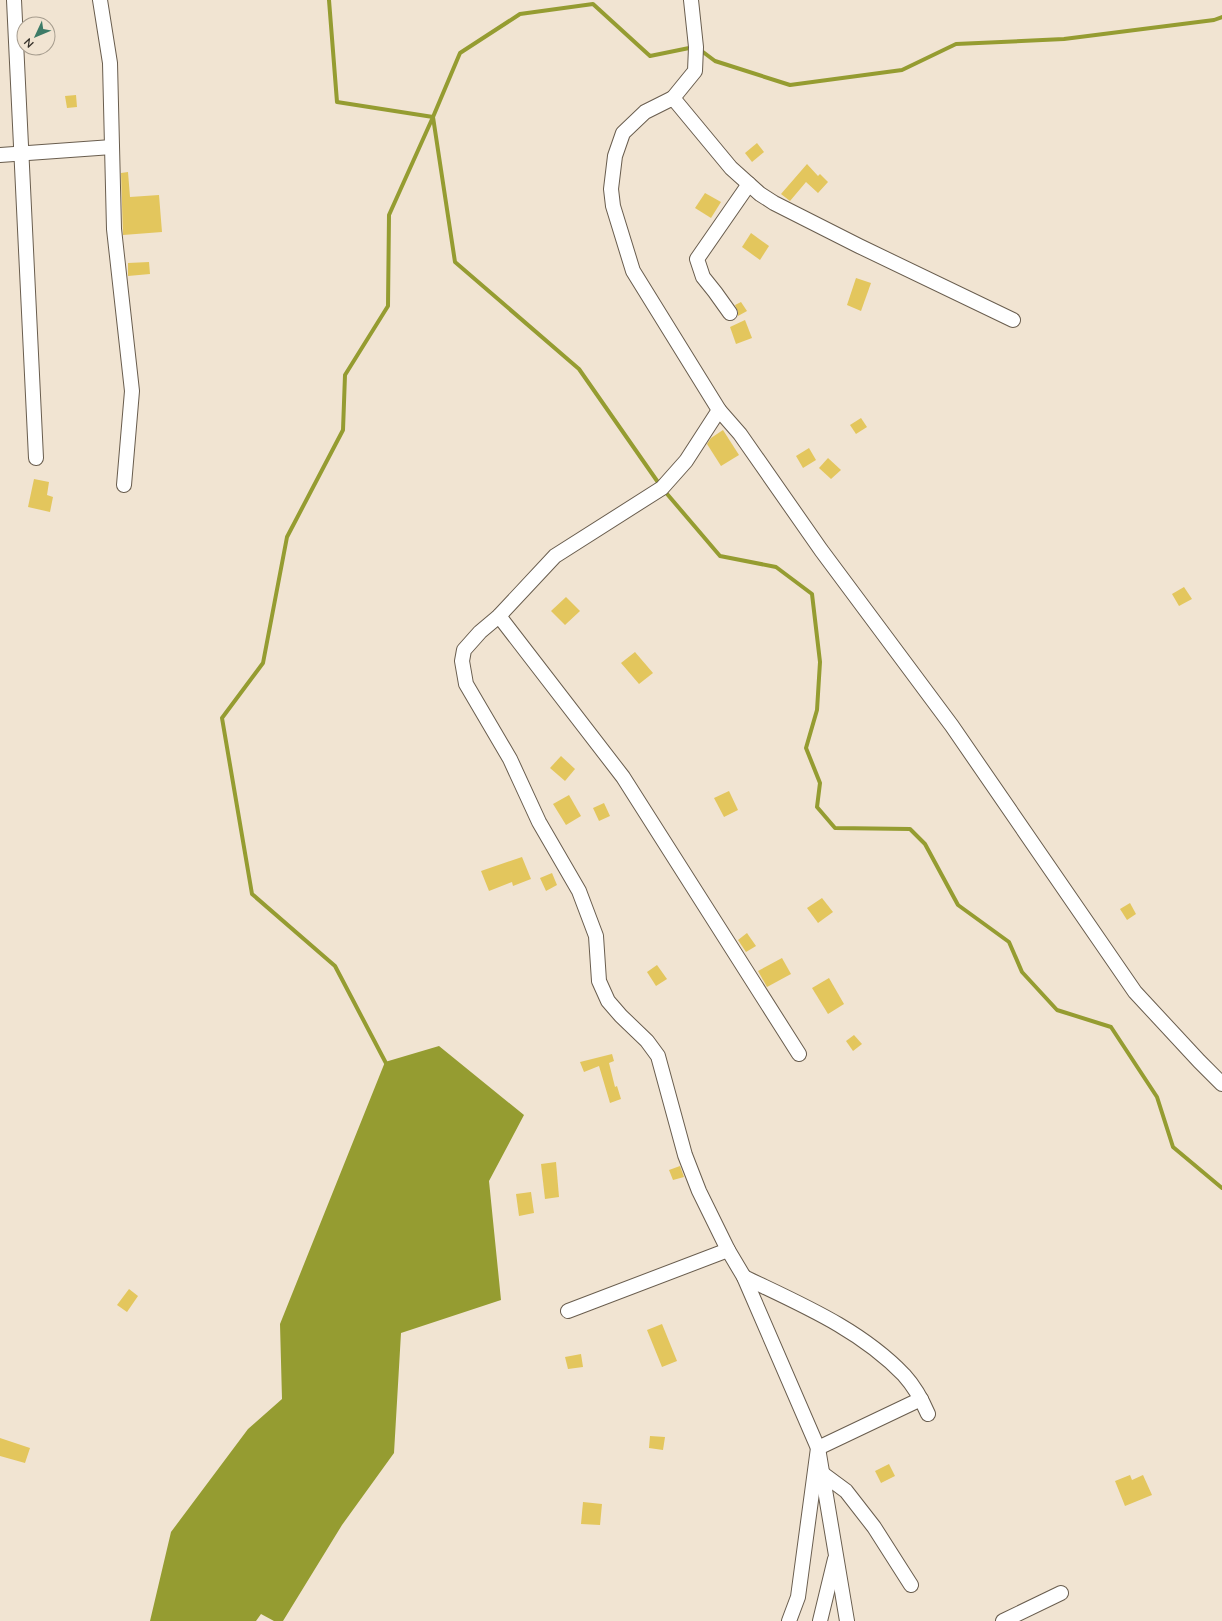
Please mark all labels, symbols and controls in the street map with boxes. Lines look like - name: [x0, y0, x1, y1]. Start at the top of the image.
- north arrow: [16, 16, 56, 56]
- text: N: [21, 35, 37, 51]

